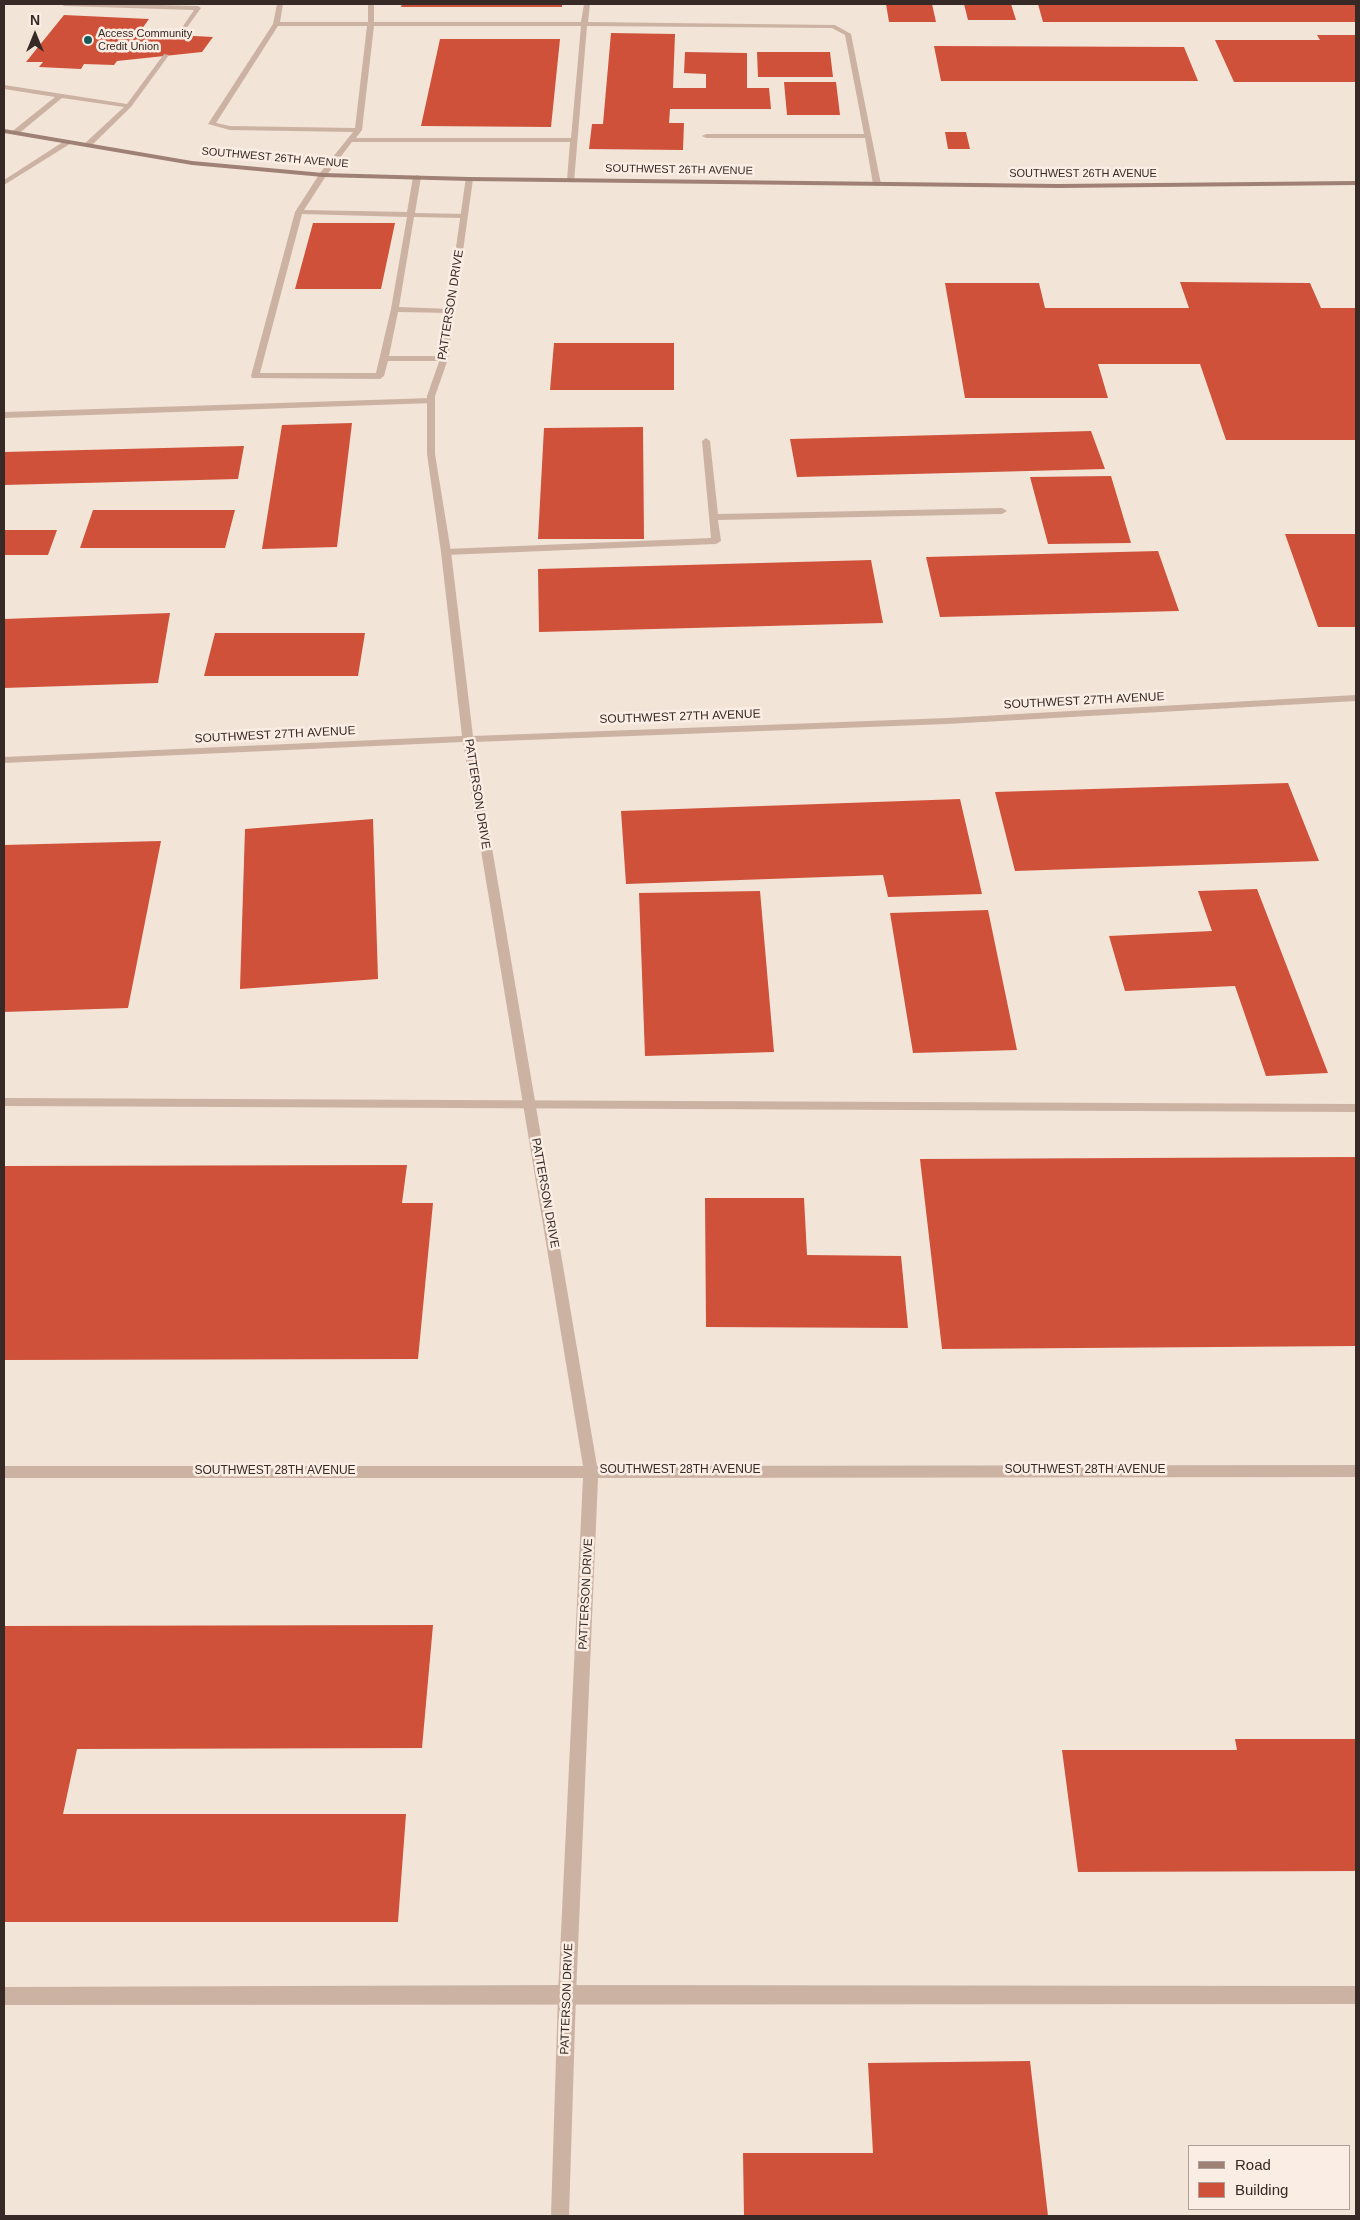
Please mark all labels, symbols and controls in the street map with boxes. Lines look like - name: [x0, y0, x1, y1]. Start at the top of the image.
- north arrow: [10, 10, 60, 60]
- text: N: [30, 12, 40, 28]
- place label: Access Community Credit Union: [98, 27, 192, 53]
- marker: Access Community Credit Union: [82, 34, 94, 46]
- street label: SOUTHWEST 26TH AVENUE: [201, 145, 349, 171]
- street label: SOUTHWEST 26TH AVENUE: [605, 162, 753, 178]
- street label: SOUTHWEST 26TH AVENUE: [1009, 167, 1157, 181]
- street label: PATTERSON DRIVE: [435, 249, 467, 361]
- street label: SOUTHWEST 27TH AVENUE: [1003, 690, 1165, 712]
- street label: SOUTHWEST 27TH AVENUE: [599, 707, 761, 727]
- street label: SOUTHWEST 27TH AVENUE: [194, 724, 356, 746]
- street label: PATTERSON DRIVE: [461, 738, 493, 850]
- street label: PATTERSON DRIVE: [528, 1137, 562, 1249]
- street label: SOUTHWEST 28TH AVENUE: [599, 1463, 761, 1477]
- street label: SOUTHWEST 28TH AVENUE: [1004, 1463, 1166, 1477]
- street label: SOUTHWEST 28TH AVENUE: [194, 1464, 356, 1478]
- street label: PATTERSON DRIVE: [576, 1538, 596, 1650]
- street label: PATTERSON DRIVE: [558, 1943, 576, 2055]
- legend: [1188, 2145, 1350, 2210]
- text: Road: [1235, 2156, 1271, 2173]
- text: Building: [1235, 2181, 1288, 2198]

